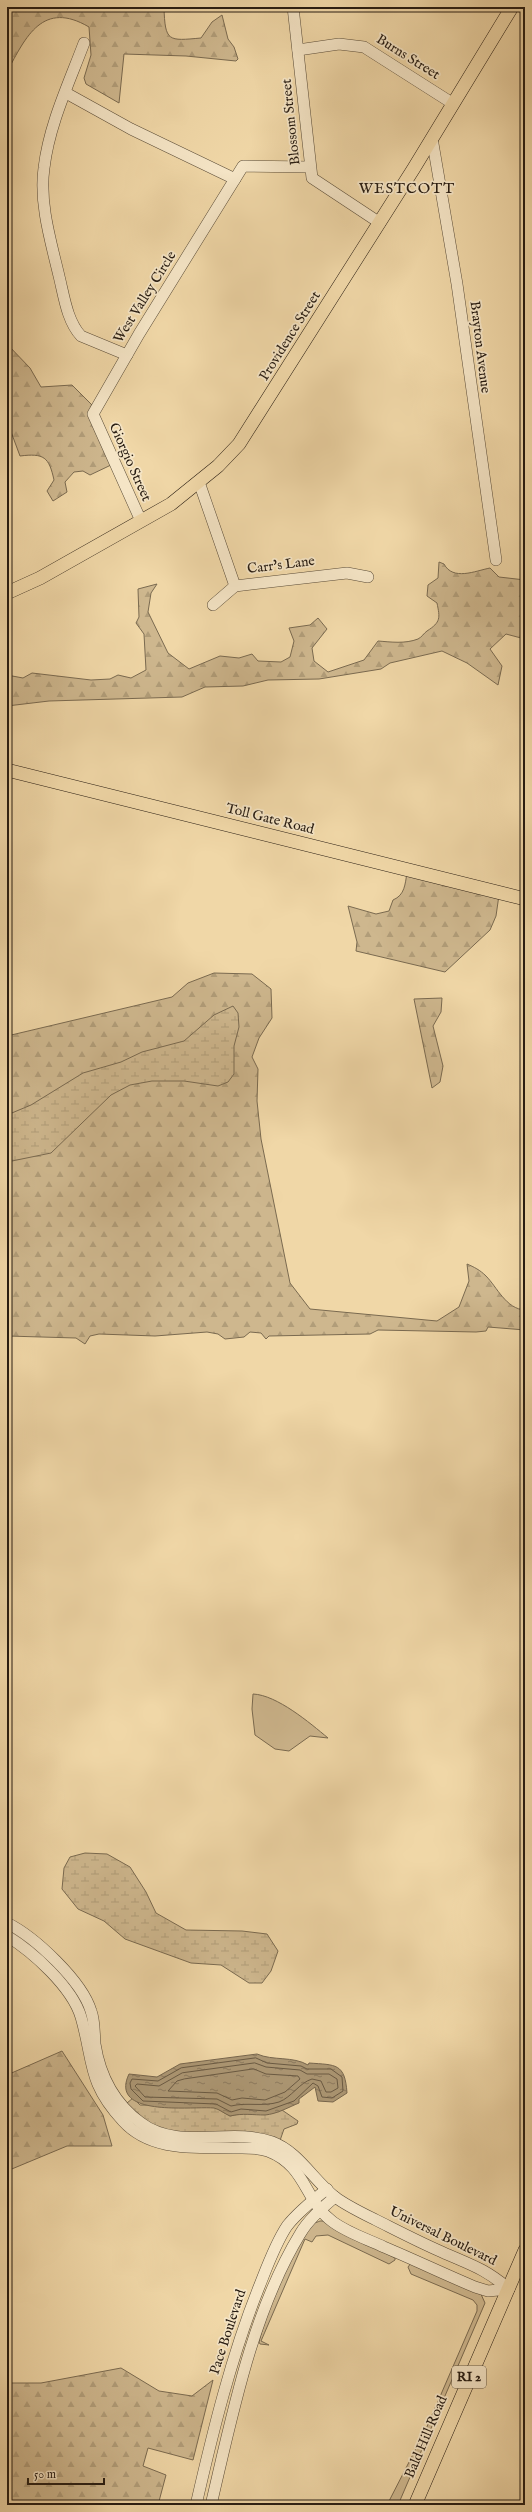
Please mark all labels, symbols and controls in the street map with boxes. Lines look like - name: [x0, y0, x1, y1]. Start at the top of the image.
- street label: Burns Street: [373, 30, 443, 84]
- street label: Blossom Street: [278, 78, 304, 166]
- district label: WESTCOTT: [359, 179, 455, 198]
- street label: West Valley Circle: [109, 247, 181, 346]
- street label: Providence Street: [255, 288, 325, 384]
- street label: Brayton Avenue: [465, 300, 495, 395]
- street label: Giorgio Street: [105, 420, 155, 504]
- street label: Carr's Lane: [246, 552, 316, 578]
- street label: Toll Gate Road: [224, 799, 316, 839]
- street label: Universal Boulevard: [386, 2202, 500, 2270]
- street label: Pace Boulevard: [206, 2287, 250, 2377]
- road number: RI 2: [452, 2366, 486, 2388]
- street label: Bald Hill Road: [401, 2393, 452, 2481]
- scale bar: [28, 2460, 104, 2486]
- text: 50 m: [34, 2467, 56, 2482]

